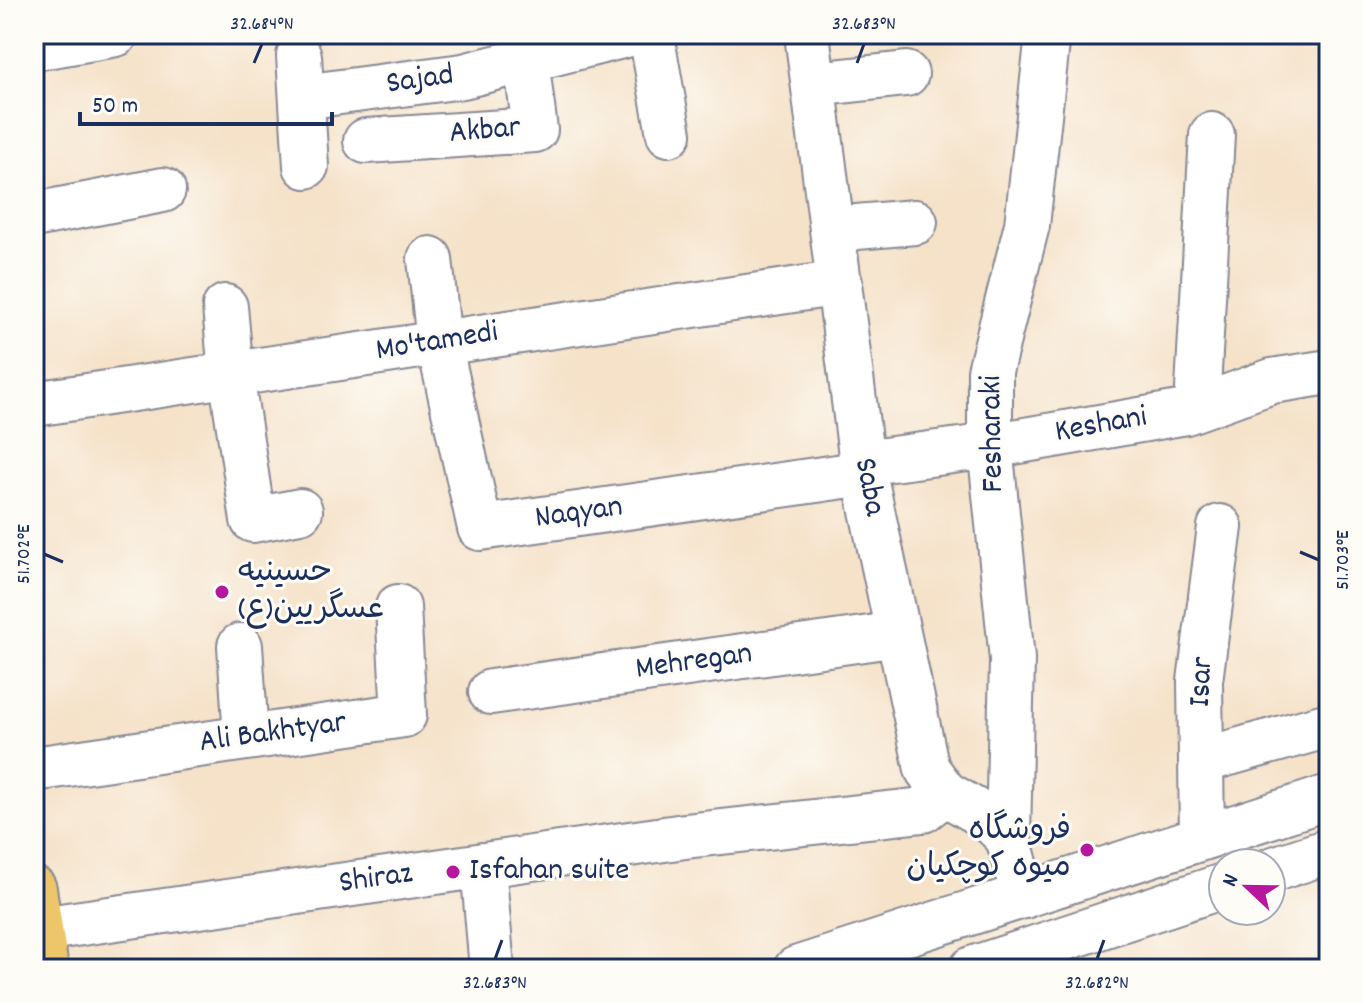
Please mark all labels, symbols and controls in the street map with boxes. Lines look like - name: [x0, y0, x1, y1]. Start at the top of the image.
- text: 32.684°N: [230, 11, 294, 39]
- text: 32.683°N: [832, 11, 896, 39]
- street label: Sajad: [383, 54, 457, 108]
- scale bar: [80, 76, 332, 126]
- text: 50 m: [92, 90, 138, 124]
- street label: Akbar: [447, 106, 523, 158]
- street label: Mo'tamedi: [373, 311, 501, 375]
- street label: Fesharaki: [970, 375, 1018, 493]
- street label: Keshani: [1051, 395, 1151, 457]
- street label: Saba: [840, 454, 896, 521]
- street label: Naqyan: [532, 485, 626, 543]
- text: 51.702°E: [11, 524, 39, 584]
- text: 51.703°E: [1330, 530, 1358, 590]
- place label: حسینیه عسگریین(ع): [238, 551, 384, 634]
- marker: حسینیه عسگریین(ع): [213, 583, 231, 601]
- street label: Mehregan: [633, 632, 755, 694]
- street label: Isar: [1179, 656, 1227, 708]
- street label: Ali Bakhtyar: [197, 701, 350, 767]
- place label: فروشگاه میوه کوچکیان: [906, 809, 1071, 892]
- marker: فروشگاه میوه کوچکیان: [1078, 841, 1096, 859]
- north arrow: [1207, 847, 1287, 927]
- place label: Isfahan suite: [469, 849, 629, 895]
- street label: Shiraz: [336, 852, 416, 908]
- marker: Isfahan suite: [444, 863, 462, 881]
- text: N: [1215, 870, 1248, 892]
- text: 32.683°N: [463, 970, 527, 998]
- text: 32.682°N: [1065, 970, 1129, 998]

